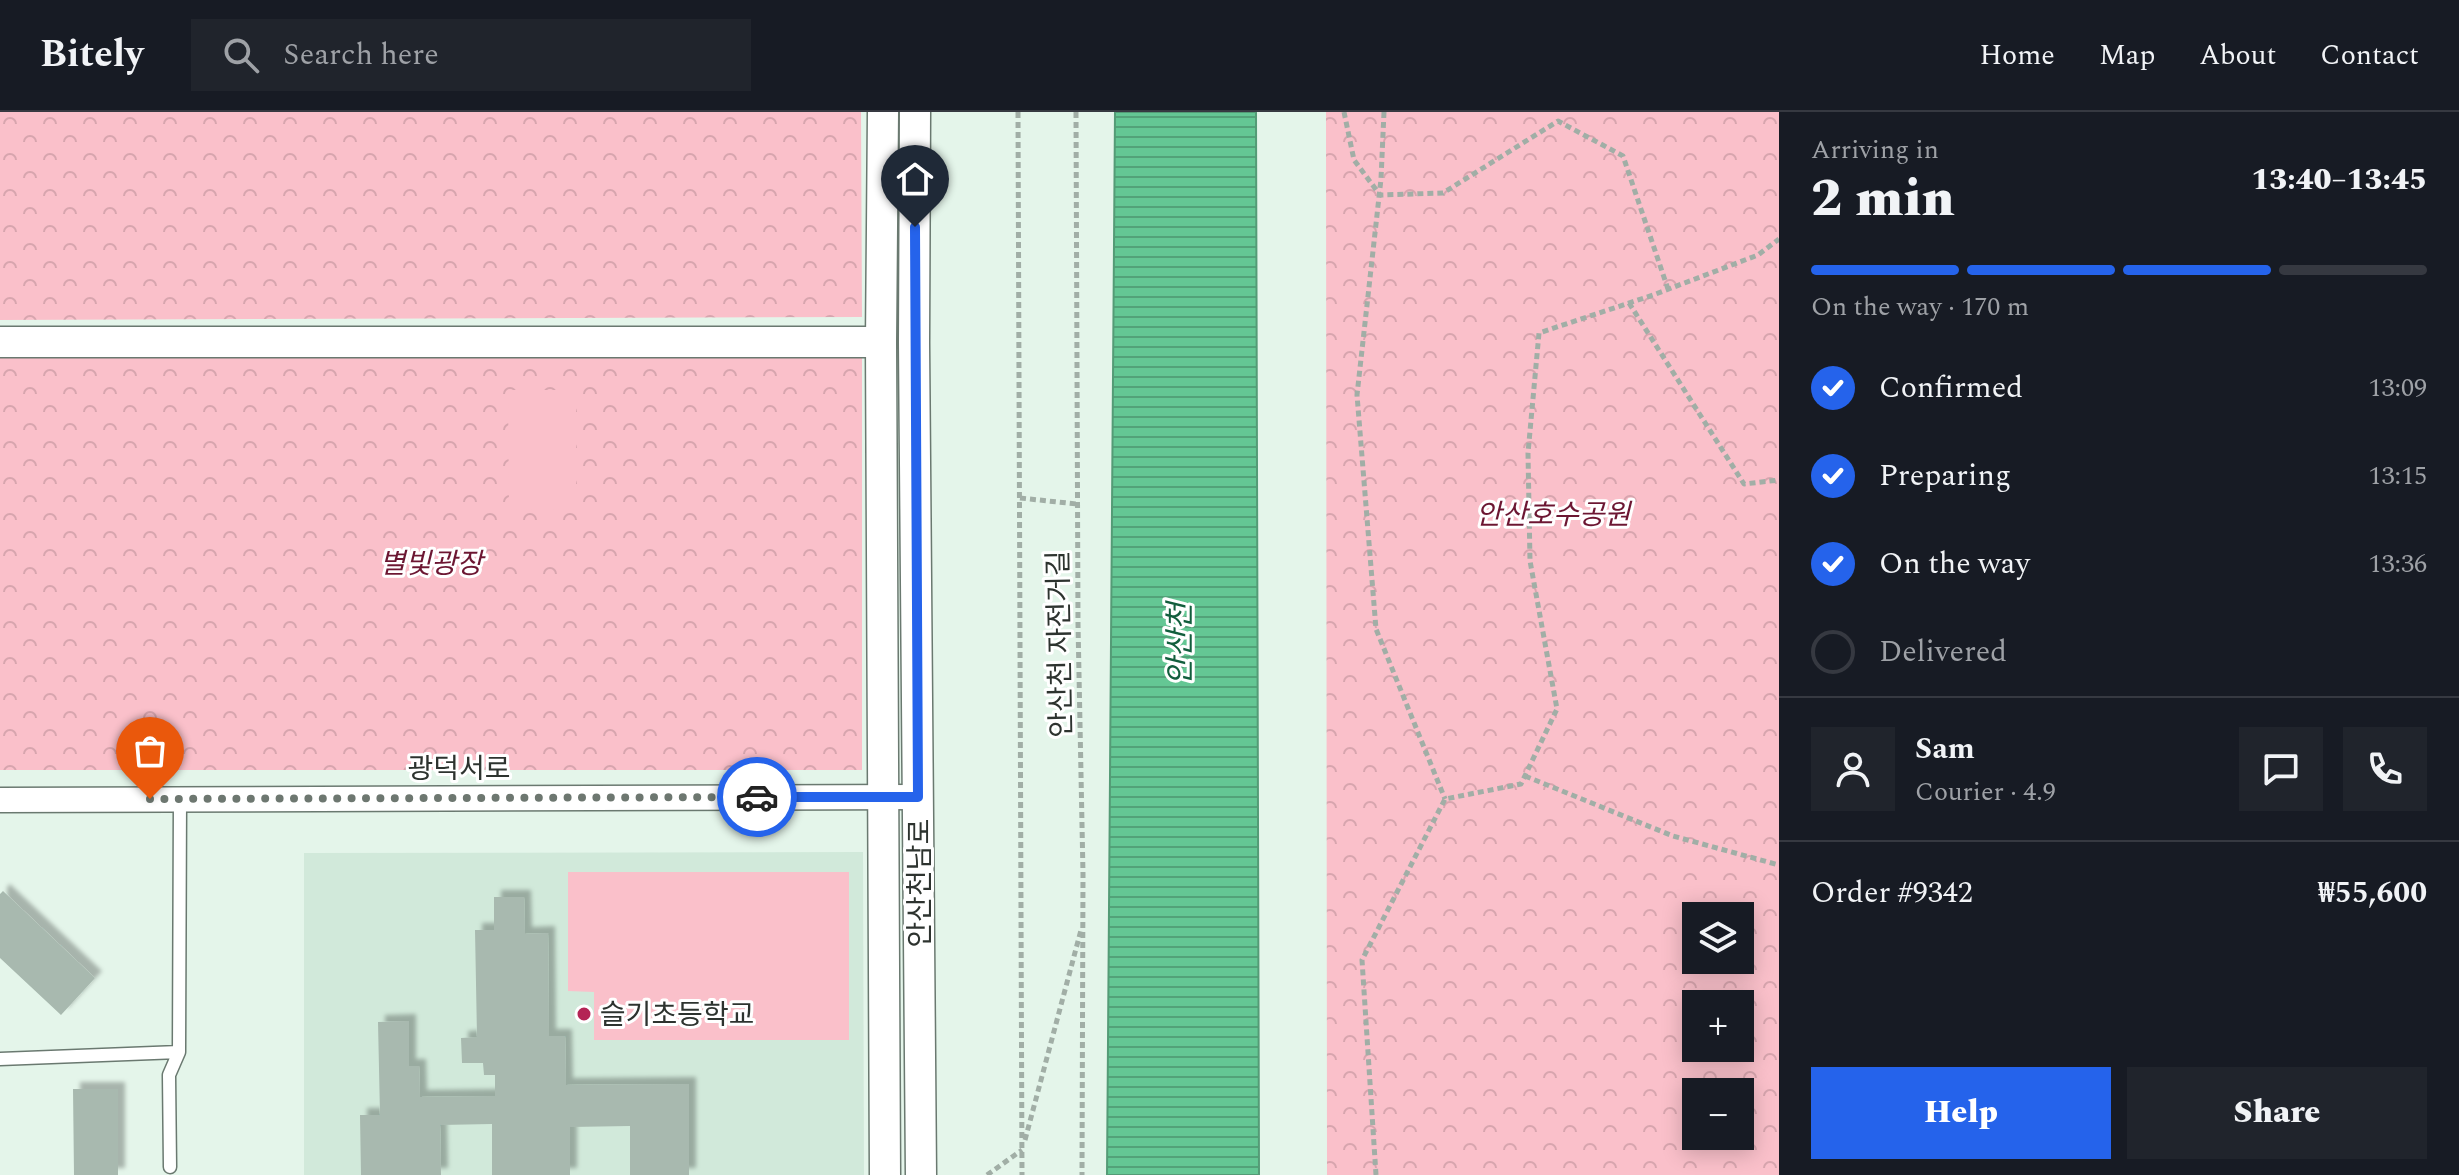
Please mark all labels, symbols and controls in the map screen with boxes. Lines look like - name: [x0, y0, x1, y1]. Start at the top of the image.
- search box: [191, 19, 751, 91]
- text: Bitely: [40, 26, 143, 84]
- text: Search here: [283, 32, 439, 78]
- icon: search: [219, 33, 263, 77]
- text: Home: [1979, 34, 2055, 77]
- text: Map: [2099, 34, 2155, 77]
- text: About: [2199, 34, 2276, 77]
- text: Contact: [2320, 34, 2419, 77]
- text: Arriving in: [1811, 130, 1939, 170]
- pin: [881, 145, 949, 227]
- icon: home: [893, 157, 937, 201]
- text: 13:40–13:45: [2251, 157, 2427, 203]
- text: 2 min: [1811, 160, 1955, 239]
- text: On the way · 170 m: [1811, 287, 2029, 327]
- text: Confirmed: [1879, 365, 2023, 411]
- icon: check: [1811, 366, 1855, 410]
- text: 13:09: [2368, 368, 2427, 408]
- text: Preparing: [1879, 453, 2011, 499]
- icon: check: [1811, 454, 1855, 498]
- text: 13:15: [2368, 456, 2427, 496]
- park label: 안산호수공원: [1476, 494, 1633, 537]
- text: On the way: [1879, 541, 2030, 587]
- icon: check: [1811, 542, 1855, 586]
- park label: 별빛광장: [379, 543, 486, 586]
- text: 13:36: [2368, 544, 2427, 584]
- street label: 안산천 자전거길: [1037, 550, 1084, 738]
- water label: 안산천: [1158, 599, 1204, 685]
- text: Delivered: [1879, 629, 2007, 675]
- pin: [116, 717, 184, 799]
- text: Sam: [1915, 726, 1975, 772]
- button: person: [1811, 727, 1895, 811]
- button: chat: [2239, 727, 2323, 811]
- button: phone: [2343, 727, 2427, 811]
- icon: bag: [128, 729, 172, 773]
- street label: 광덕서로: [407, 748, 511, 791]
- courier: [717, 757, 797, 837]
- text: Courier · 4.9: [1915, 772, 2056, 812]
- icon: car: [735, 775, 779, 819]
- street label: 안산천남로: [899, 819, 942, 947]
- text: Order #9342: [1811, 870, 1973, 916]
- text: ₩55,600: [2318, 870, 2427, 916]
- map controls: [1682, 902, 1754, 1150]
- button: layers: [1682, 902, 1754, 974]
- button: +: [1682, 990, 1754, 1062]
- place label: 슬기초등학교: [600, 994, 755, 1037]
- marker: 슬기초등학교: [575, 1005, 593, 1023]
- button: Help: [1811, 1067, 2111, 1159]
- button: Share: [2127, 1067, 2427, 1159]
- button: −: [1682, 1078, 1754, 1150]

